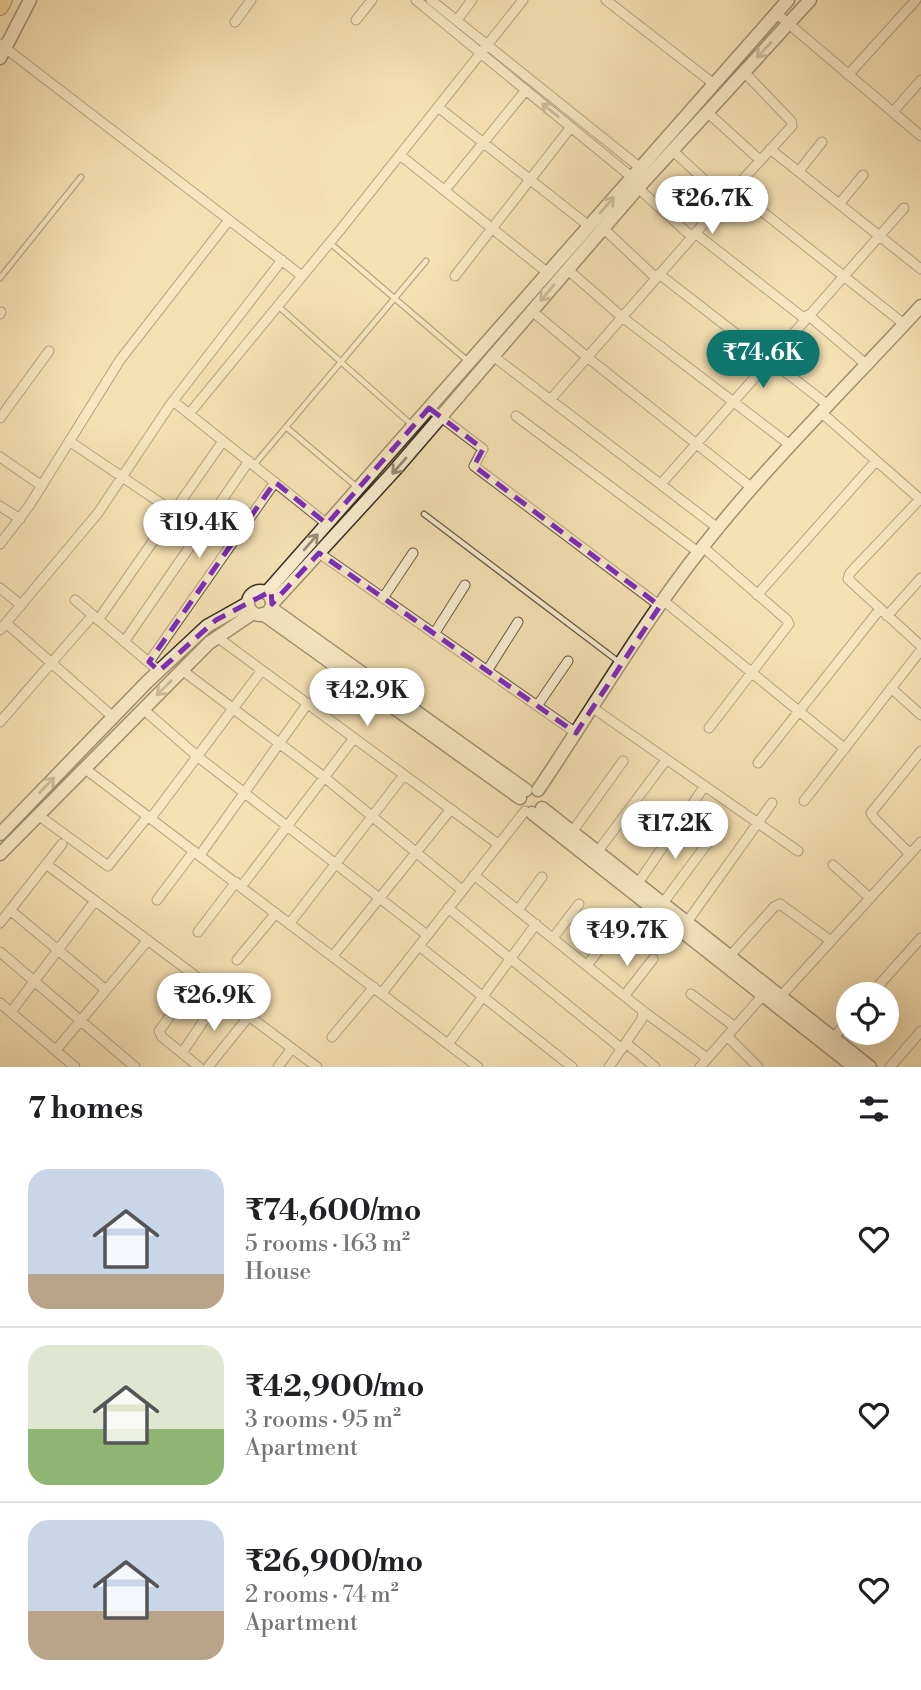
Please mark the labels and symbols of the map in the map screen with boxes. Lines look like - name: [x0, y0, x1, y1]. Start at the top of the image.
- one-way arrow: [756, 41, 772, 59]
- one-way arrow: [542, 102, 560, 118]
- pin: ₹26.7K: [655, 176, 769, 236]
- one-way arrow: [599, 197, 615, 215]
- one-way arrow: [539, 284, 555, 302]
- pin: ₹74.6K: [706, 330, 820, 390]
- one-way arrow: [391, 456, 407, 474]
- pin: ₹19.4K: [142, 500, 256, 560]
- one-way arrow: [303, 533, 319, 551]
- pin: ₹42.9K: [310, 668, 424, 728]
- one-way arrow: [156, 679, 173, 696]
- one-way arrow: [39, 777, 56, 794]
- pin: ₹17.2K: [618, 802, 732, 861]
- pin: ₹49.7K: [570, 908, 684, 968]
- pin: ₹26.9K: [157, 974, 271, 1033]

